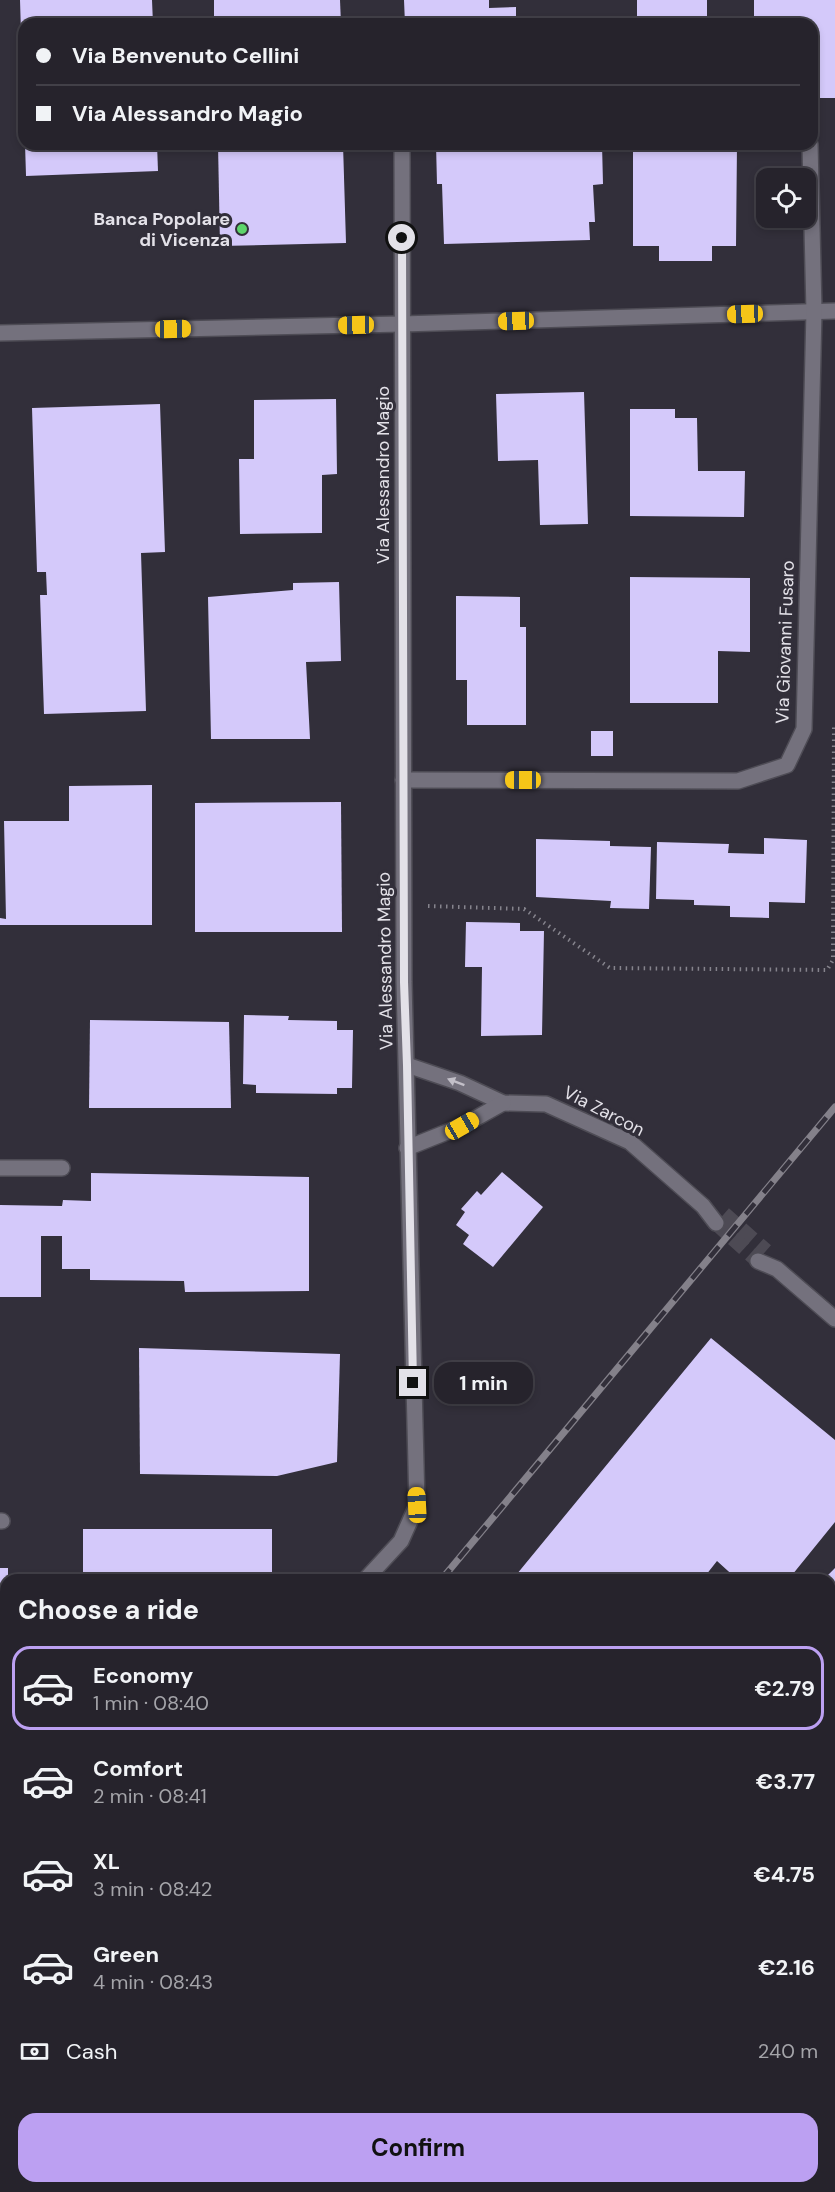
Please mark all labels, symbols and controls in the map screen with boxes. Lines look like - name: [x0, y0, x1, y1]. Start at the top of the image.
- text: Via Benvenuto Cellini: [72, 41, 299, 70]
- text: Via Alessandro Magio: [72, 99, 303, 128]
- map controls: [756, 168, 816, 228]
- button: locate: [756, 168, 816, 228]
- place label: Banca Popolare di Vicenza: [93, 207, 230, 252]
- marker: Banca Popolare di Vicenza: [235, 222, 249, 236]
- route start: [388, 224, 415, 251]
- car: [727, 304, 763, 324]
- car: [498, 311, 534, 331]
- car: [338, 316, 374, 334]
- car: [155, 320, 191, 338]
- street label: Via Alessandro Magio: [371, 386, 395, 564]
- street label: Via Giovanni Fusaro: [770, 560, 800, 724]
- car: [505, 771, 541, 789]
- street label: Via Alessandro Magio: [371, 872, 399, 1050]
- one-way arrow: [446, 1077, 464, 1087]
- street label: Via Zarcon: [559, 1080, 649, 1142]
- car: [442, 1109, 482, 1143]
- callout: 1 min: [434, 1362, 533, 1404]
- route end: [399, 1369, 426, 1396]
- text: 1 min: [459, 1370, 508, 1396]
- car: [407, 1487, 427, 1523]
- text: Choose a ride: [18, 1592, 199, 1627]
- icon: car: [21, 1661, 75, 1715]
- text: Economy: [93, 1661, 193, 1690]
- text: €2.79: [754, 1674, 815, 1703]
- text: 1 min · 08:40: [93, 1690, 209, 1716]
- icon: car: [21, 1754, 75, 1808]
- text: Comfort: [93, 1754, 183, 1783]
- text: €3.77: [756, 1767, 815, 1796]
- text: 2 min · 08:41: [93, 1783, 207, 1809]
- icon: car: [21, 1847, 75, 1901]
- text: XL: [93, 1847, 120, 1876]
- text: €4.75: [753, 1860, 815, 1889]
- text: 3 min · 08:42: [93, 1876, 212, 1902]
- icon: car: [21, 1940, 75, 1994]
- text: Green: [93, 1940, 159, 1969]
- text: €2.16: [758, 1953, 815, 1982]
- text: 4 min · 08:43: [93, 1969, 213, 1995]
- icon: cash: [18, 2035, 51, 2068]
- text: Cash: [66, 2037, 117, 2066]
- text: 240 m: [758, 2038, 818, 2064]
- button: Confirm: [18, 2113, 818, 2182]

